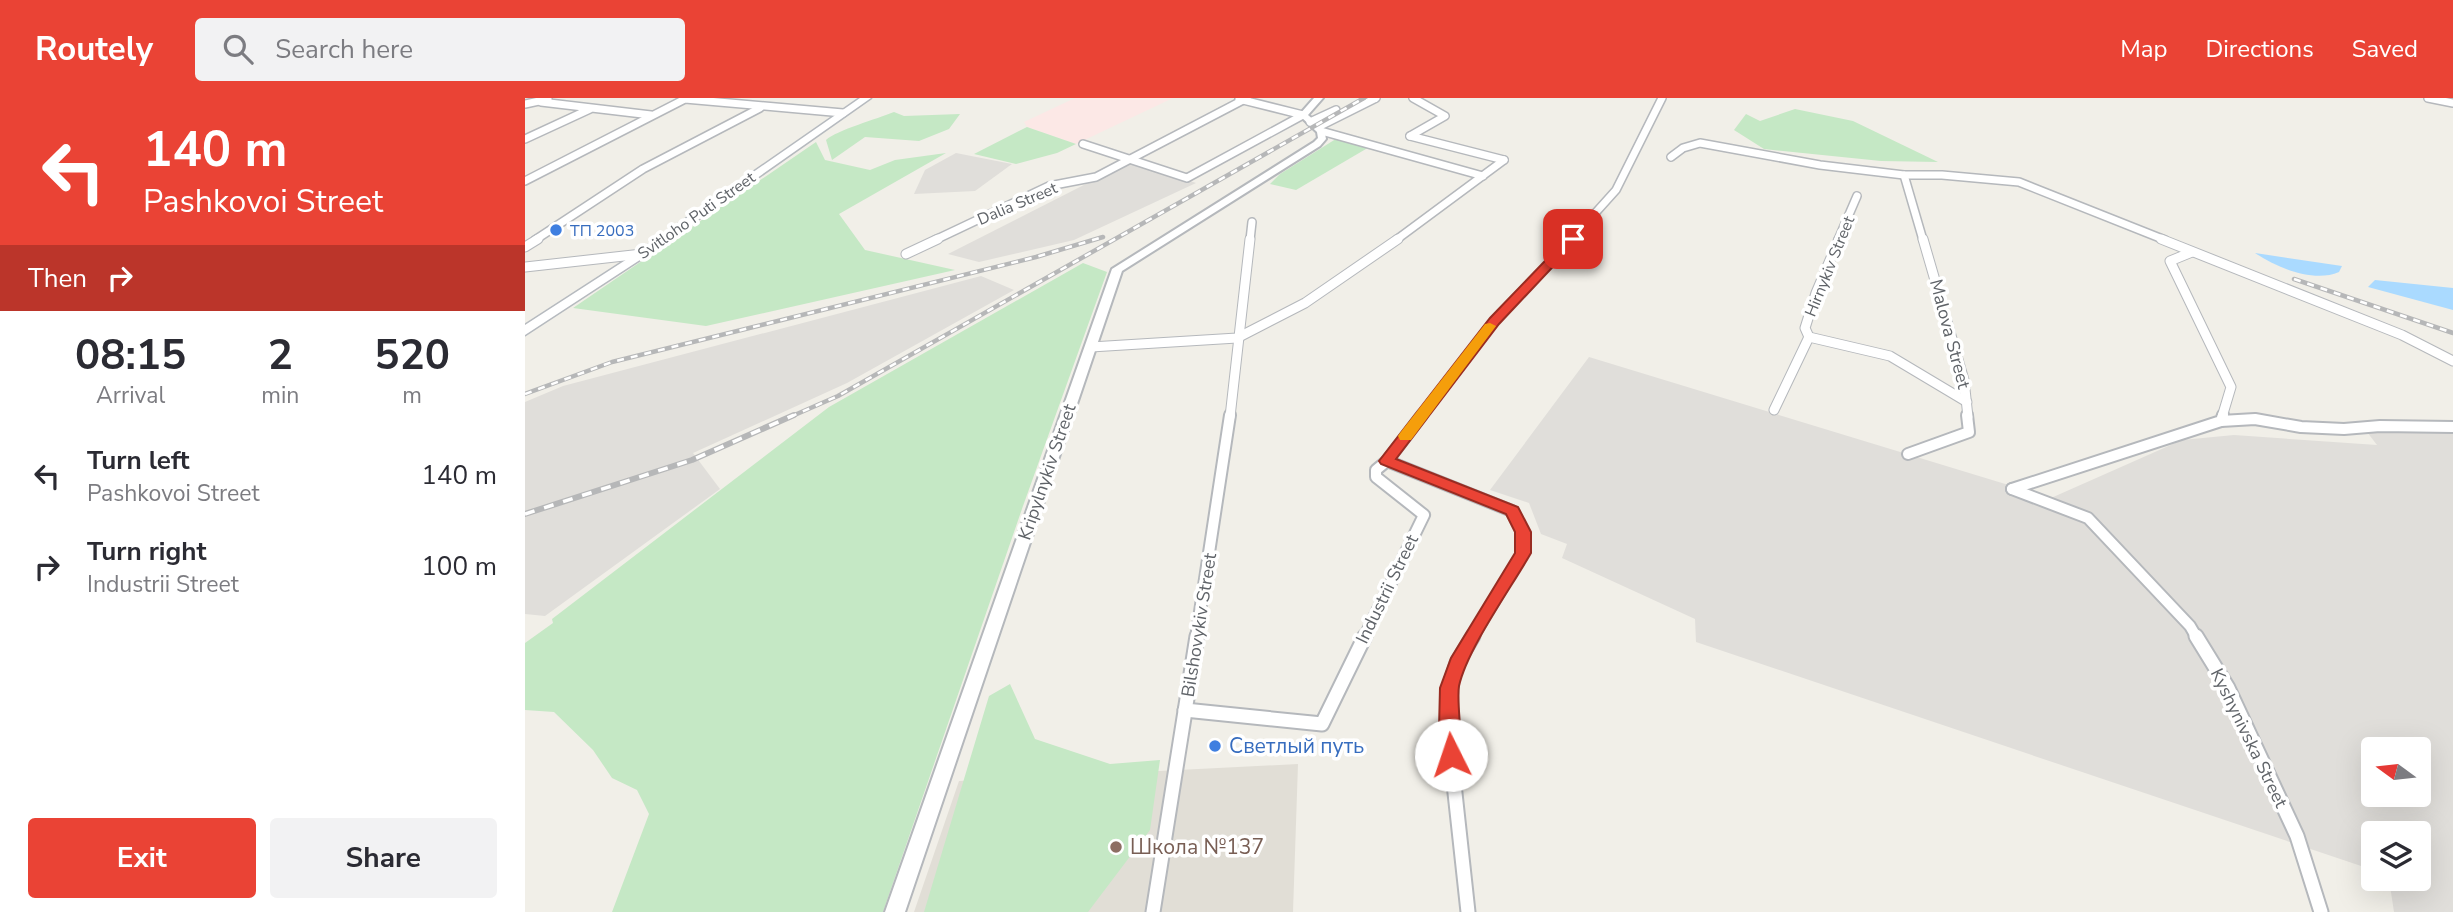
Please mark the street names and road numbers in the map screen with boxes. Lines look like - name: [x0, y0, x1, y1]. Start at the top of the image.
- street label: Svitloho Puti Street: [633, 167, 760, 265]
- street label: Dalia Street: [974, 177, 1061, 231]
- street label: Hirnykiv Street: [1800, 212, 1860, 320]
- street label: Malova Street: [1924, 277, 1976, 392]
- street label: Kripylnykiv Street: [1012, 400, 1082, 543]
- street label: Industrii Street: [1350, 530, 1424, 648]
- street label: Bilshovykiv Street: [1176, 551, 1222, 699]
- street label: Kyshynivska Street: [2205, 664, 2293, 812]

